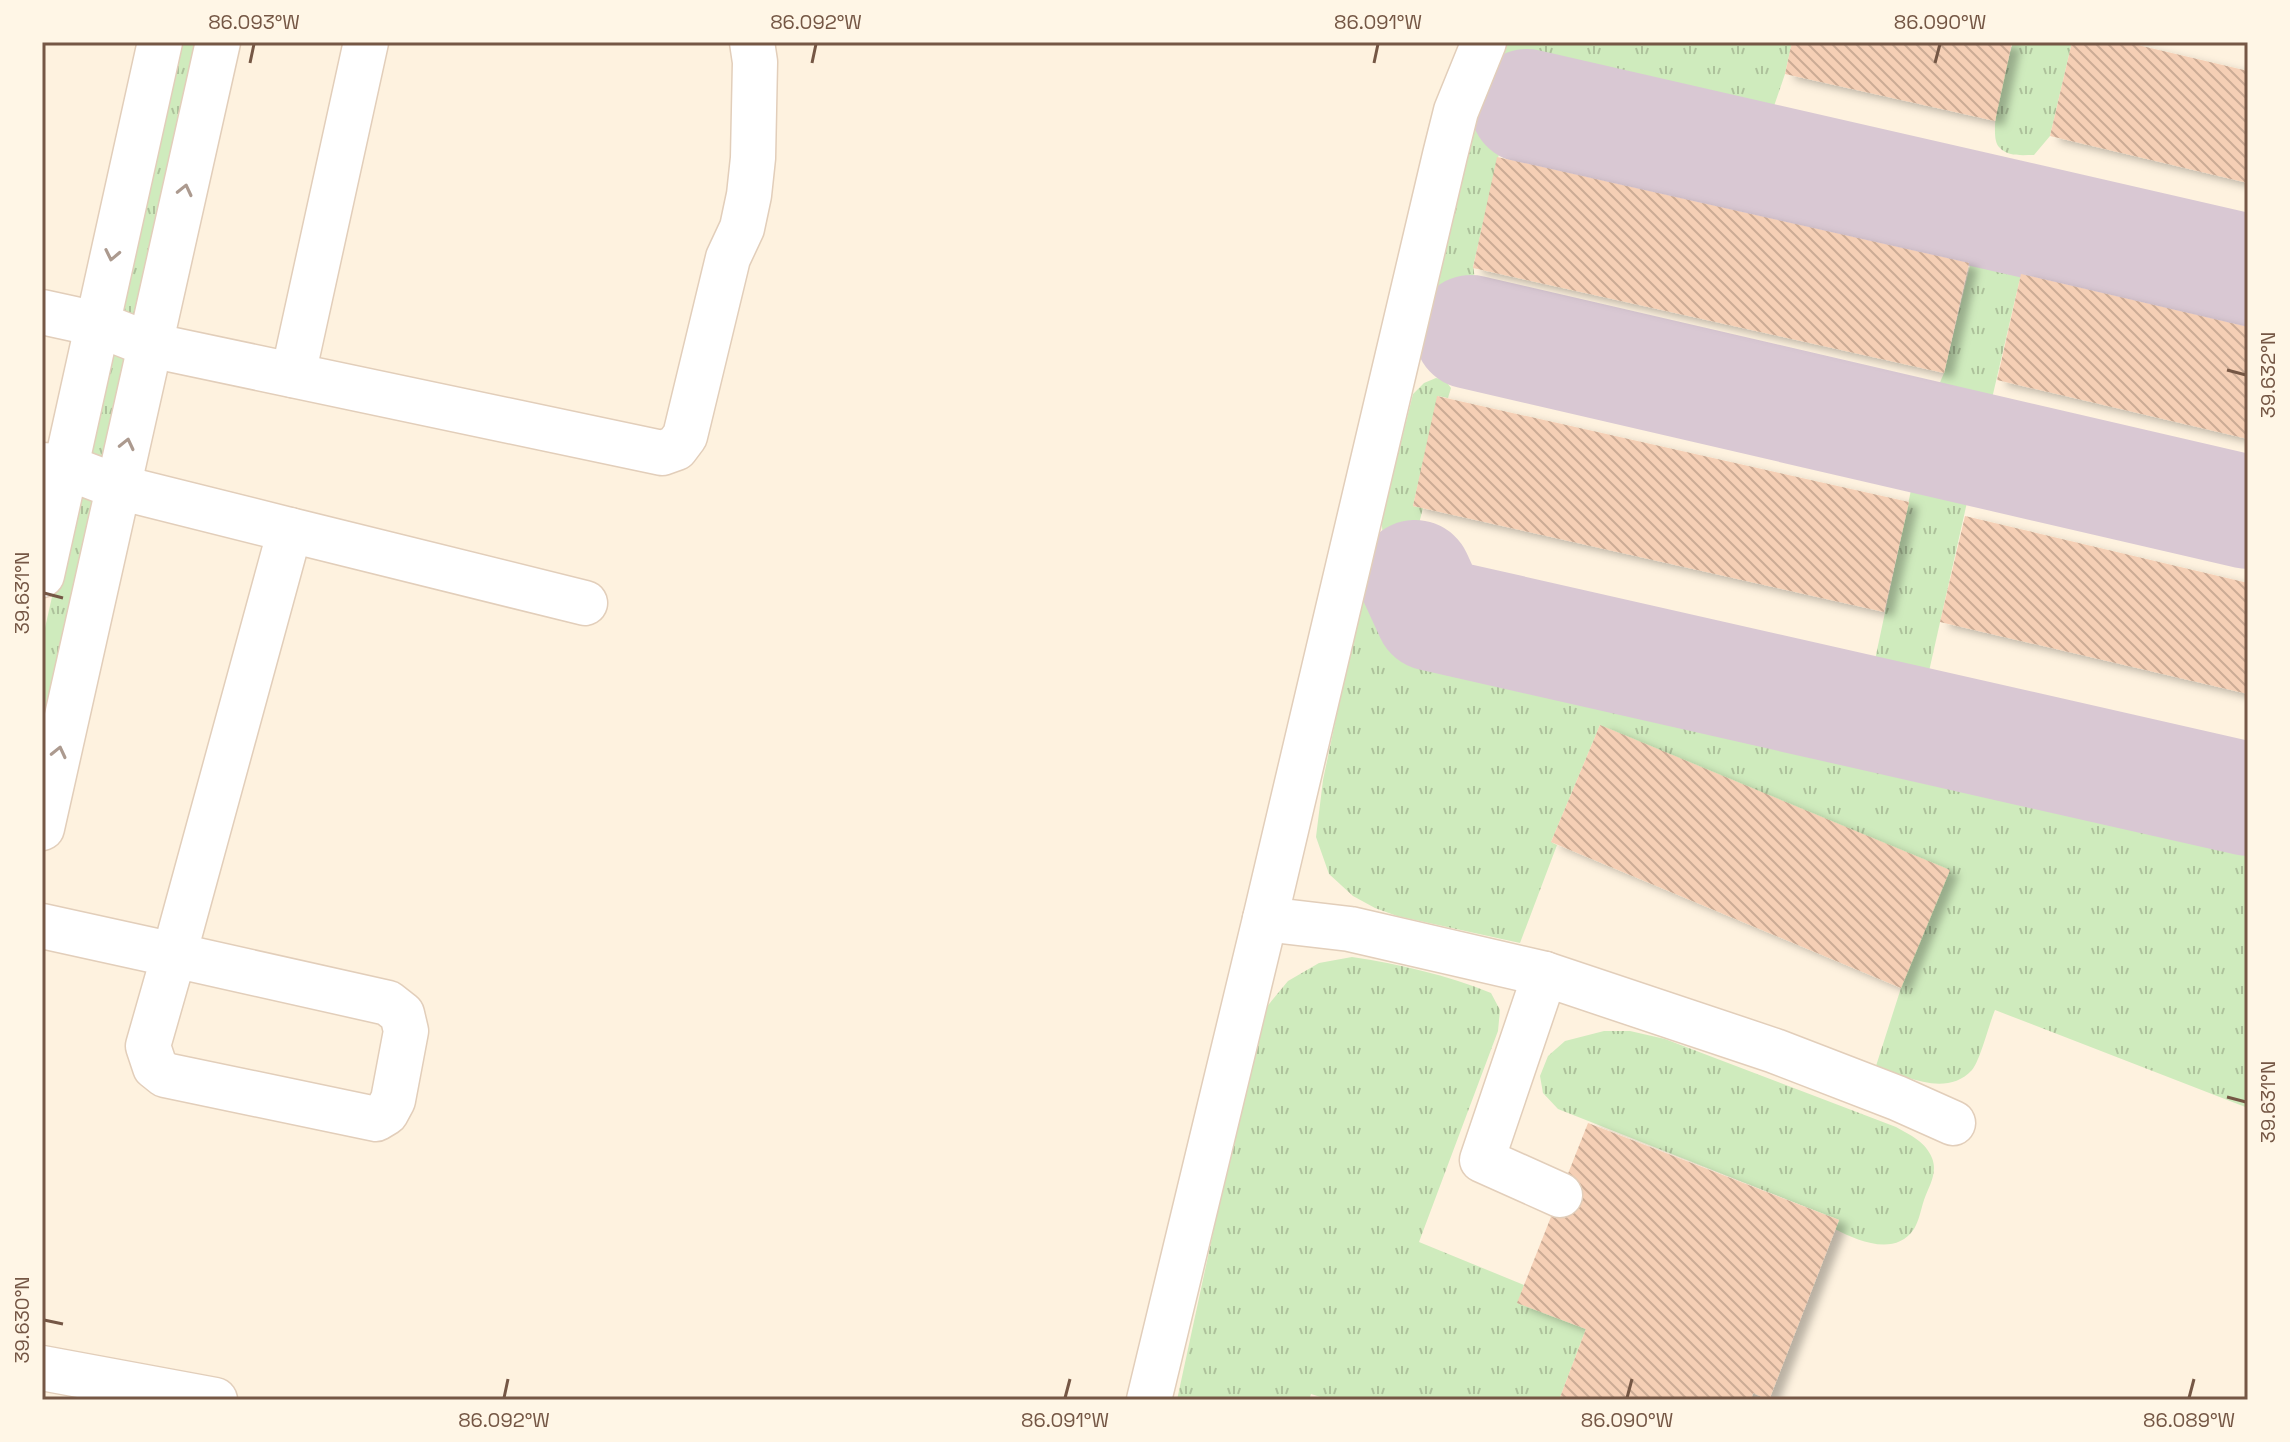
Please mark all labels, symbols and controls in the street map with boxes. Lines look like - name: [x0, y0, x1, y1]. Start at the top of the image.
- text: 86.093°W: [208, 9, 300, 35]
- text: 86.092°W: [770, 9, 862, 35]
- text: 86.091°W: [1334, 9, 1422, 35]
- text: 86.090°W: [1894, 9, 1986, 35]
- one-way arrow: [176, 184, 193, 198]
- one-way arrow: [104, 247, 121, 261]
- text: 39.632°N: [2255, 332, 2281, 418]
- one-way arrow: [118, 438, 135, 451]
- text: 39.631°N: [9, 552, 35, 634]
- one-way arrow: [50, 746, 67, 760]
- text: 39.631°N: [2255, 1061, 2281, 1143]
- text: 39.630°N: [9, 1276, 35, 1364]
- text: 86.092°W: [458, 1407, 550, 1433]
- text: 86.091°W: [1021, 1407, 1109, 1433]
- text: 86.090°W: [1581, 1407, 1673, 1433]
- text: 86.089°W: [2143, 1407, 2235, 1433]

